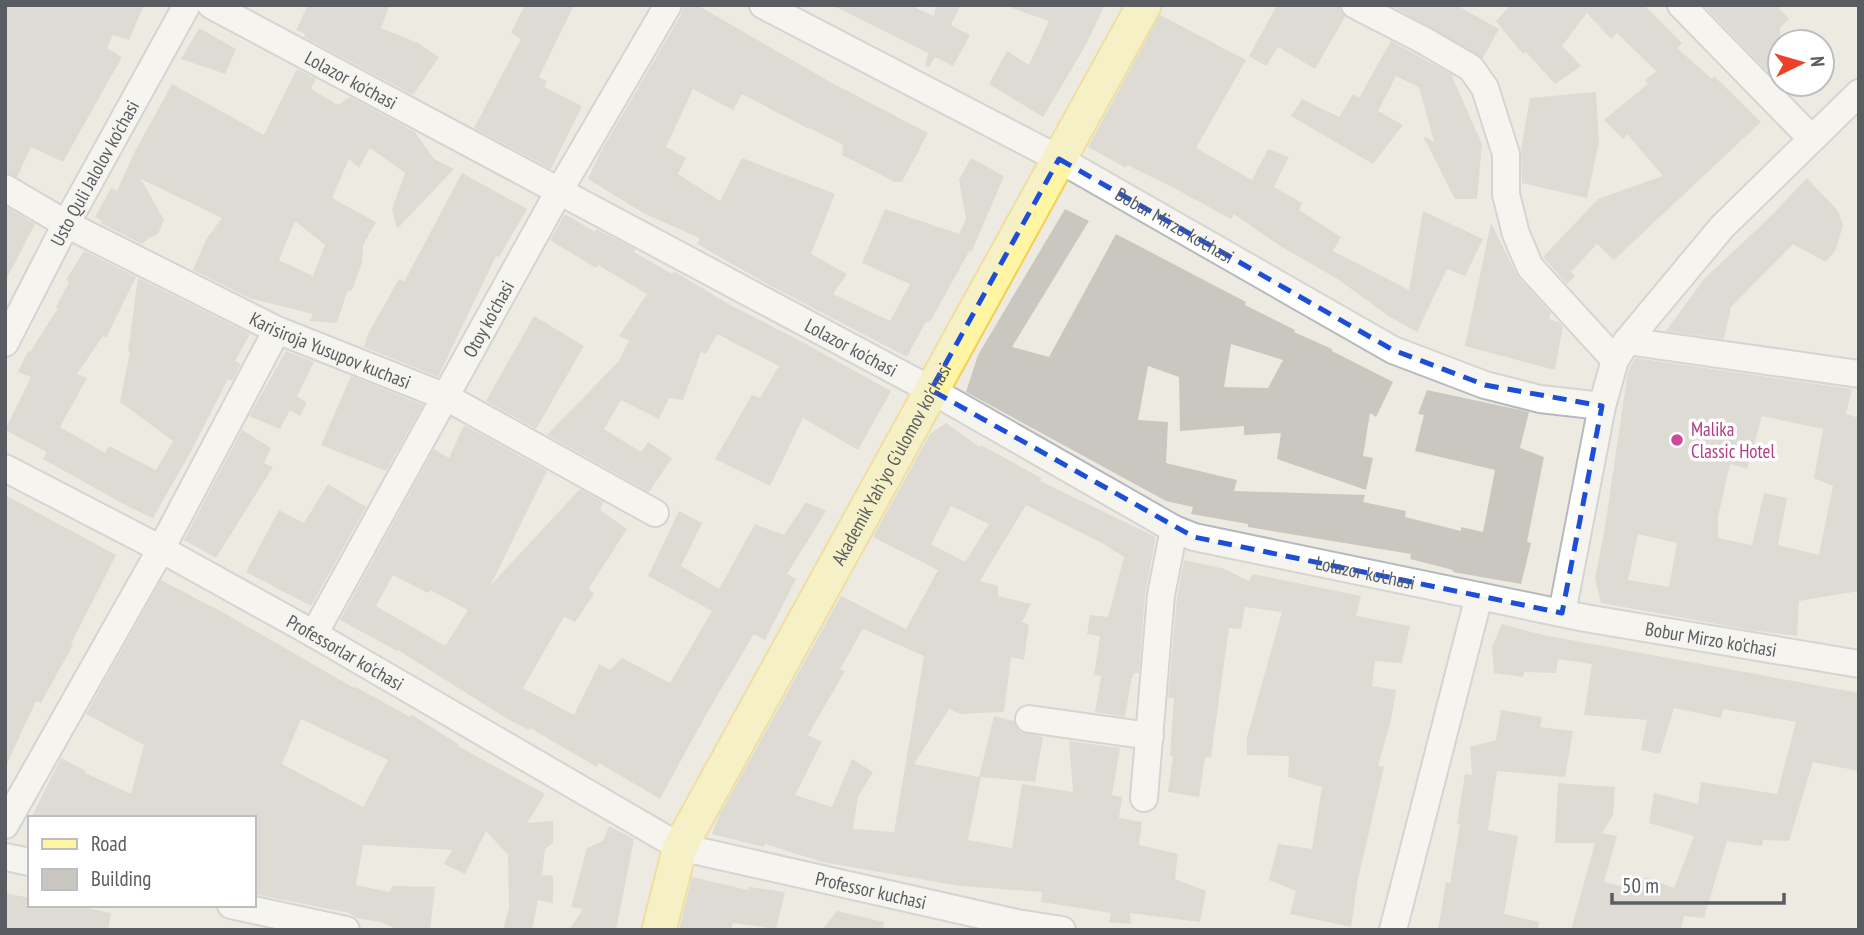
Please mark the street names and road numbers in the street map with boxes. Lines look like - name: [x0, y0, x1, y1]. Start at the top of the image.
- street label: Lolazor ko'chasi: [301, 46, 401, 114]
- street label: Usto Quli Jalolov ko'chasi: [45, 96, 144, 250]
- street label: Bobur Mirzo ko'chasi: [1111, 182, 1238, 269]
- street label: Otoy ko'chasi: [457, 276, 519, 362]
- street label: Karisiroja Yusupov kuchasi: [246, 306, 414, 394]
- street label: Lolazor ko'chasi: [801, 313, 901, 382]
- street label: Akademik Yah'yo G'ulomov ko'chasi: [826, 359, 956, 569]
- street label: Lolazor ko'chasi: [1313, 550, 1417, 595]
- street label: Professorlar ko'chasi: [282, 609, 408, 696]
- street label: Bobur Mirzo ko'chasi: [1643, 616, 1779, 662]
- street label: Professor kuchasi: [813, 866, 929, 914]

